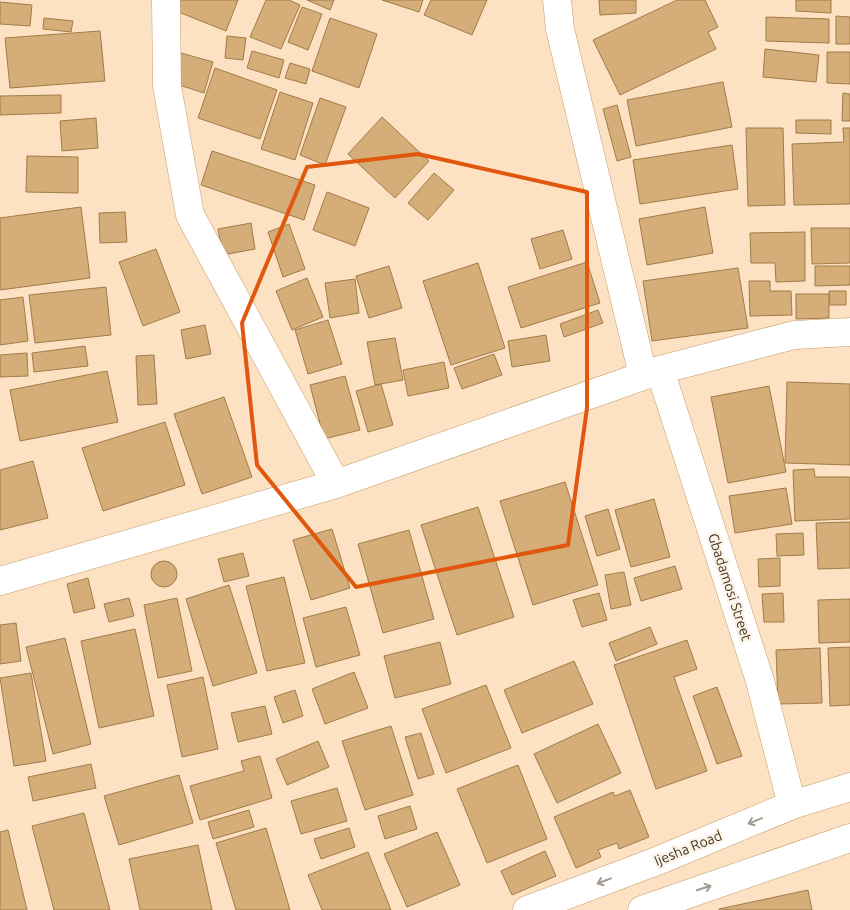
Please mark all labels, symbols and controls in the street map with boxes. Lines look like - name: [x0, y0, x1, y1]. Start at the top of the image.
- street label: Gbadamosi Street: [705, 531, 755, 643]
- one-way arrow: [747, 817, 762, 826]
- street label: Ijesha Road: [652, 827, 724, 869]
- one-way arrow: [597, 877, 612, 886]
- one-way arrow: [696, 882, 712, 892]

